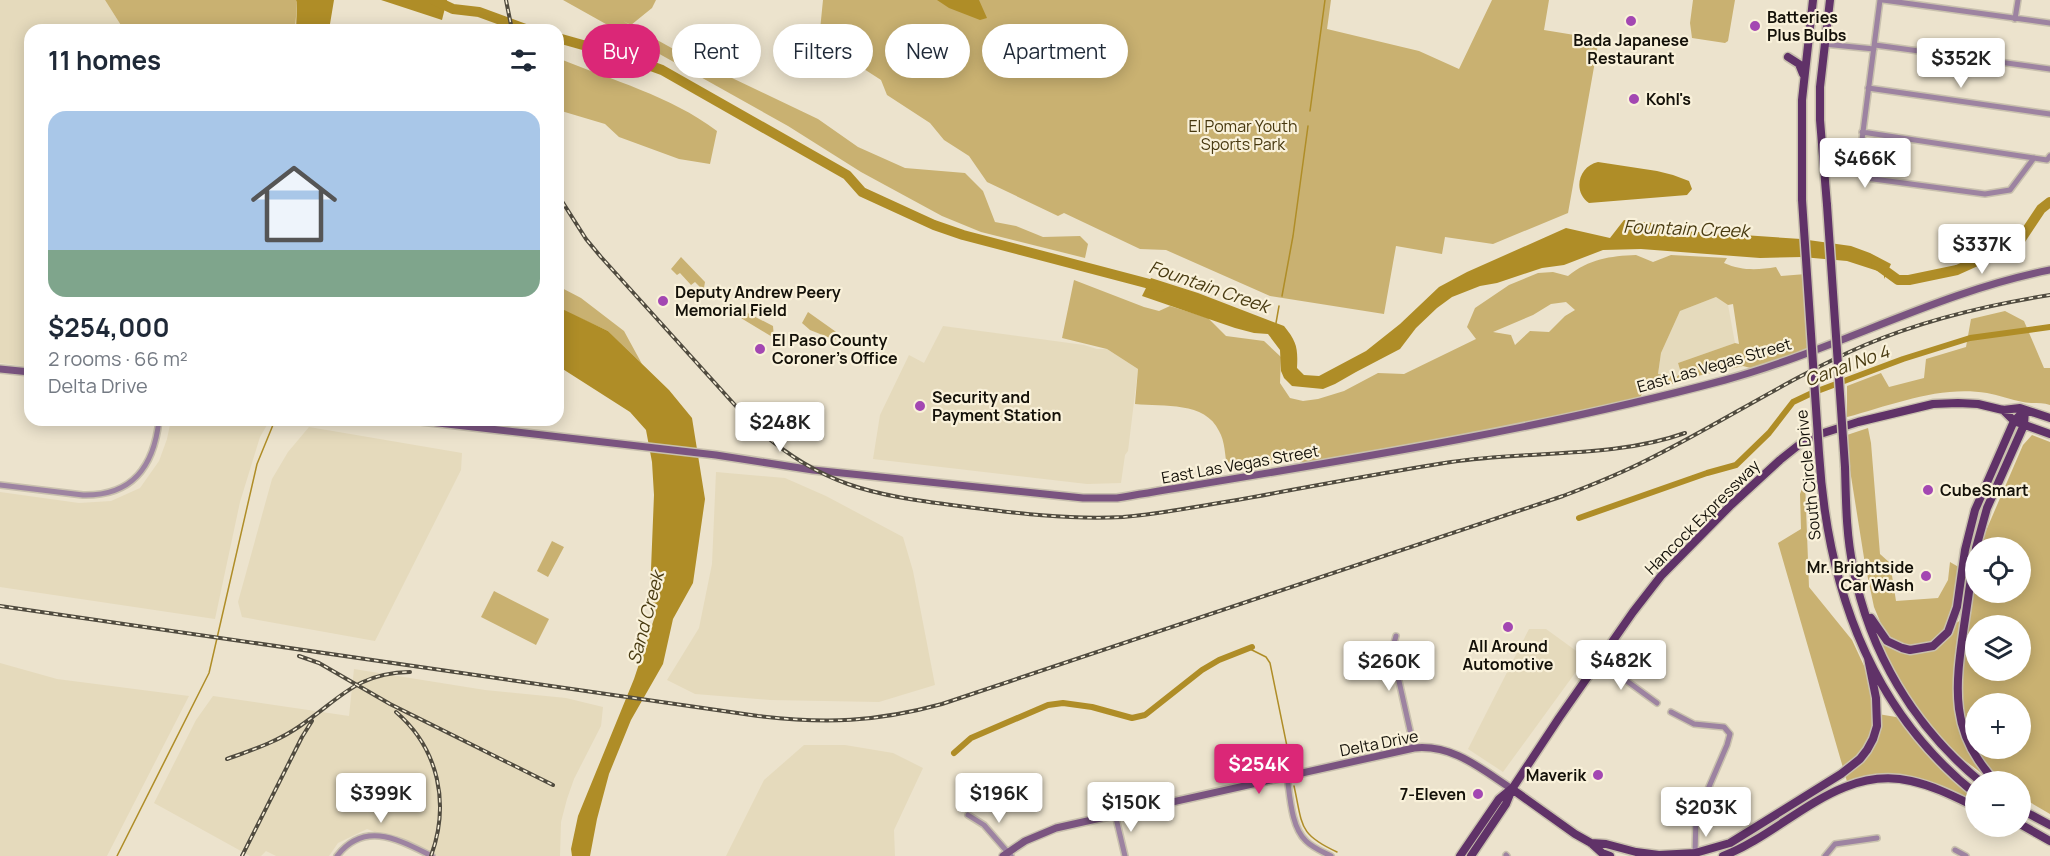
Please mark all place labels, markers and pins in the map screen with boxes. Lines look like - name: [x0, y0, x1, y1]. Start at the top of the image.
- place label: Batteries Plus Bulbs: [1767, 6, 1847, 46]
- marker: Bada Japanese Restaurant: [1624, 14, 1638, 28]
- marker: Batteries Plus Bulbs: [1748, 19, 1762, 33]
- place label: Bada Japanese Restaurant: [1573, 29, 1689, 69]
- pin: $352K: [1919, 38, 2003, 89]
- place label: Kohl's: [1646, 88, 1691, 110]
- marker: Kohl's: [1627, 92, 1641, 106]
- pin: $466K: [1823, 138, 1907, 189]
- pin: $337K: [1940, 224, 2024, 275]
- place label: Deputy Andrew Peery Memorial Field: [675, 281, 841, 321]
- marker: Deputy Andrew Peery Memorial Field: [656, 294, 670, 308]
- place label: El Paso County Coroner's Office: [772, 329, 898, 369]
- marker: El Paso County Coroner's Office: [753, 342, 767, 356]
- place label: Security and Payment Station: [932, 386, 1061, 426]
- marker: Security and Payment Station: [913, 399, 927, 413]
- pin: $248K: [738, 402, 822, 453]
- place label: CubeSmart: [1940, 479, 2029, 501]
- marker: CubeSmart: [1921, 483, 1935, 497]
- place label: Mr. Brightside Car Wash: [1807, 556, 1914, 596]
- marker: Mr. Brightside Car Wash: [1919, 569, 1933, 583]
- marker: All Around Automotive: [1501, 620, 1515, 634]
- place label: All Around Automotive: [1463, 635, 1554, 675]
- pin: $482K: [1579, 640, 1663, 691]
- pin: $260K: [1347, 641, 1431, 692]
- pin: $254K: [1217, 744, 1301, 795]
- place label: Maverik: [1526, 764, 1586, 786]
- marker: Maverik: [1591, 768, 1605, 782]
- pin: $399K: [339, 773, 423, 824]
- pin: $196K: [957, 773, 1041, 824]
- pin: $150K: [1089, 782, 1173, 833]
- place label: 7-Eleven: [1400, 783, 1466, 805]
- marker: 7-Eleven: [1471, 787, 1485, 801]
- pin: $203K: [1664, 787, 1748, 838]

